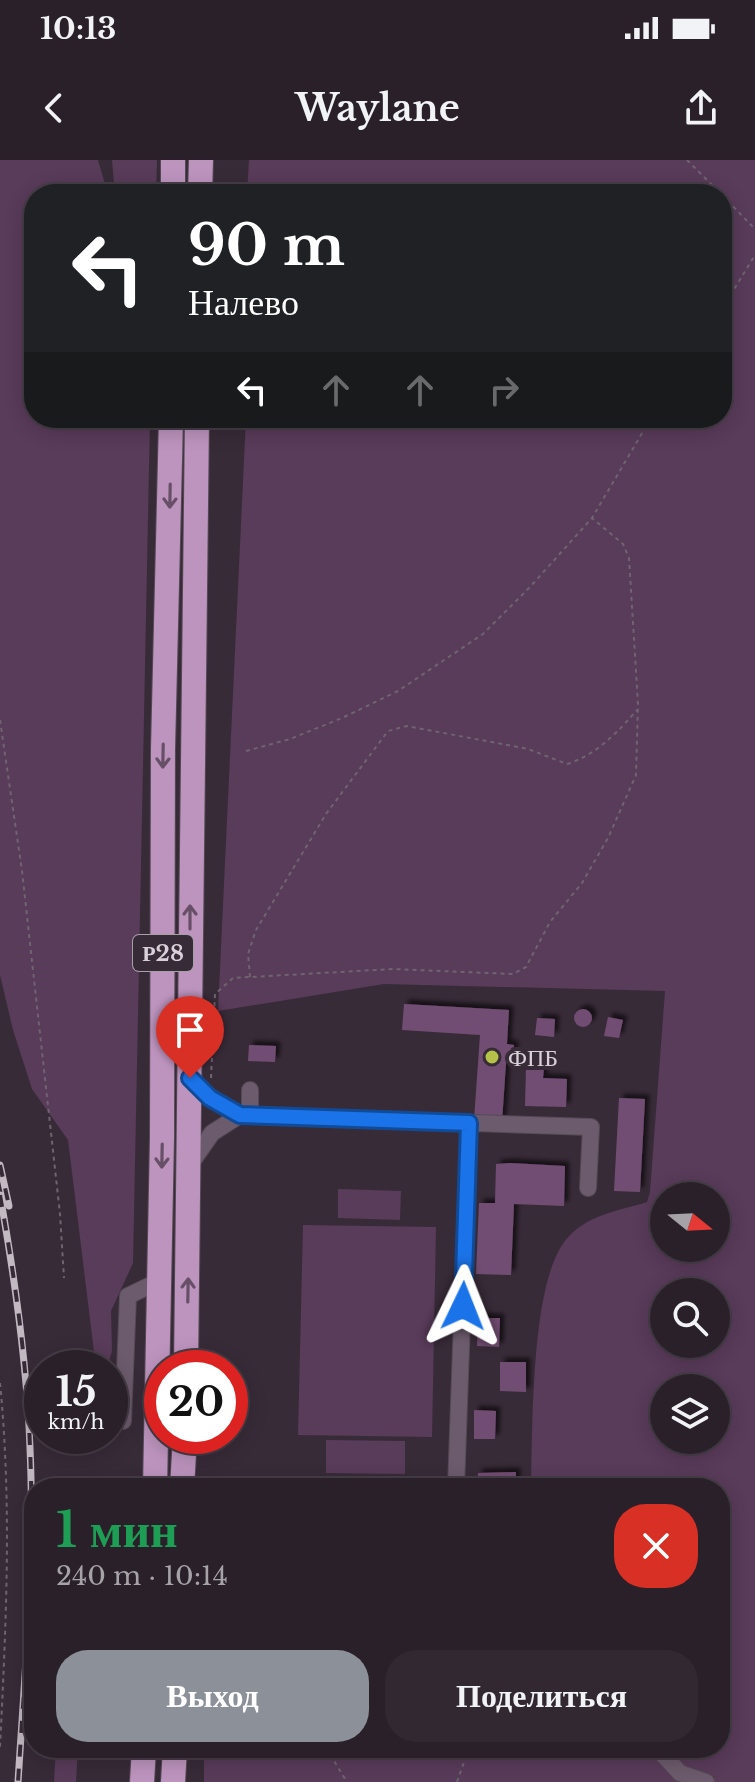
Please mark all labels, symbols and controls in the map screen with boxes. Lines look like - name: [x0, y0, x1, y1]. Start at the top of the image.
- text: 10:13: [40, 10, 116, 47]
- icon: back: [32, 86, 76, 130]
- text: Waylane: [295, 86, 460, 131]
- icon: share: [679, 86, 723, 130]
- text: 90 m: [188, 211, 345, 280]
- icon: left: [56, 216, 160, 320]
- text: Налево: [188, 280, 299, 325]
- icon: left: [230, 368, 274, 412]
- icon: ahead: [314, 368, 358, 412]
- icon: ahead: [398, 368, 442, 412]
- icon: right: [482, 368, 526, 412]
- one-way arrow: [163, 482, 178, 509]
- one-way arrow: [155, 742, 171, 769]
- one-way arrow: [183, 904, 198, 931]
- road number: Р28: [133, 935, 193, 971]
- pin: [156, 996, 224, 1078]
- icon: arrive: [168, 1008, 212, 1052]
- place label: ФПБ: [508, 1043, 558, 1072]
- marker: ФПБ: [483, 1048, 501, 1066]
- one-way arrow: [154, 1142, 170, 1169]
- north arrow: [650, 1182, 730, 1262]
- map controls: [650, 1182, 730, 1454]
- position arrow: [421, 1264, 505, 1348]
- one-way arrow: [180, 1277, 195, 1304]
- button: search: [650, 1278, 730, 1358]
- speed limit sign: 20: [144, 1350, 248, 1454]
- text: 15: [55, 1367, 97, 1417]
- button: layers: [650, 1374, 730, 1454]
- text: km/h: [48, 1410, 104, 1434]
- text: 1 мин: [56, 1500, 178, 1560]
- button: close: [614, 1504, 698, 1588]
- text: 240 m · 10:14: [56, 1560, 228, 1592]
- button: Выход: [56, 1650, 369, 1742]
- button: Поделиться: [385, 1650, 698, 1742]

